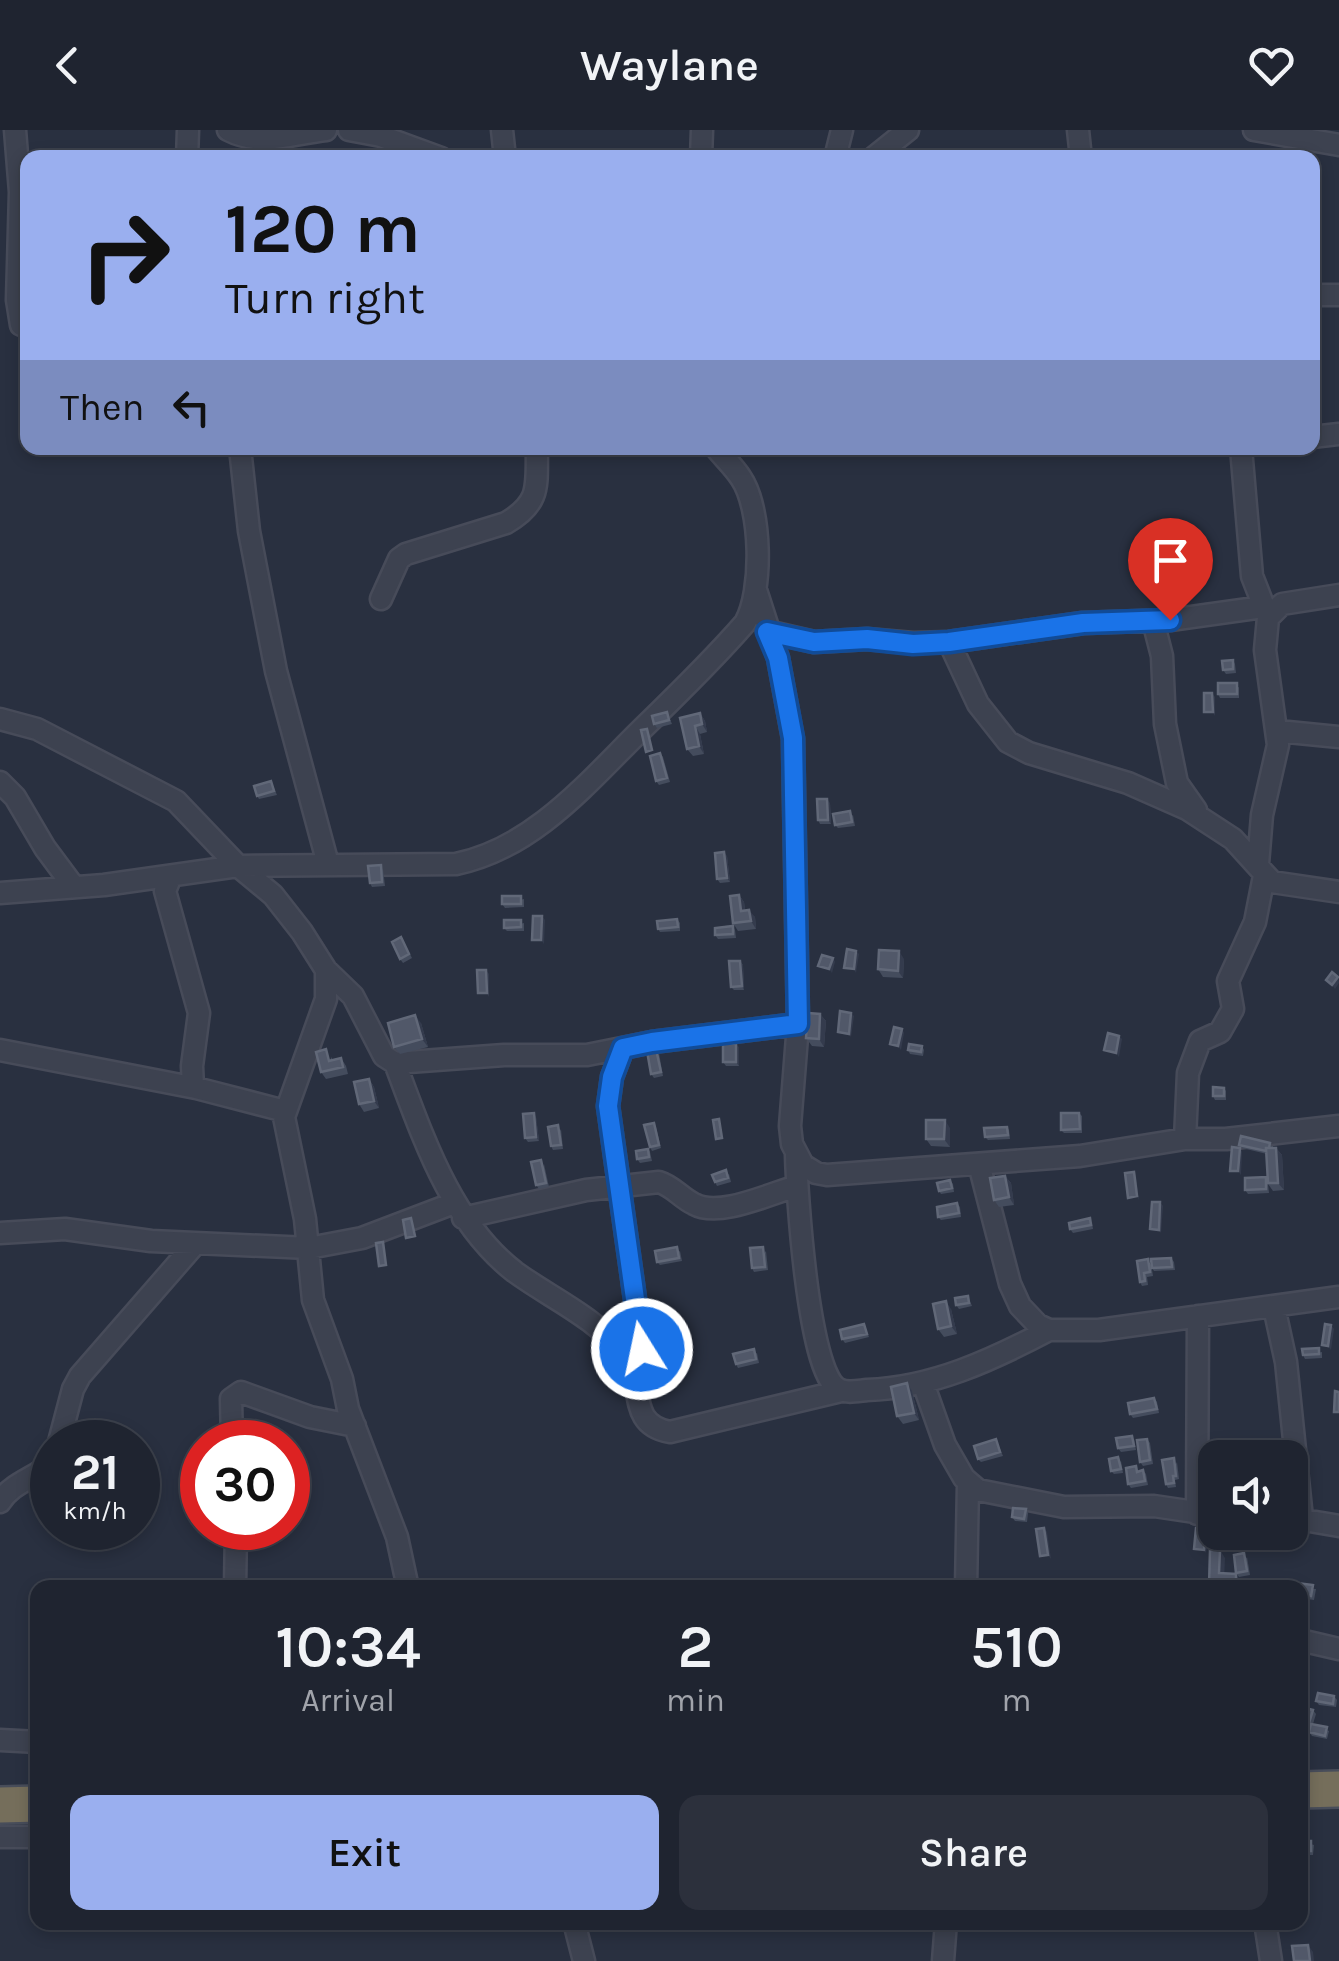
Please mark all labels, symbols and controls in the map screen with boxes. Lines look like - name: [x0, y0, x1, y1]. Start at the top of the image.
- icon: back: [40, 38, 95, 93]
- icon: heart: [1244, 38, 1299, 93]
- text: Waylane: [580, 39, 759, 91]
- text: 120 m: [225, 188, 421, 270]
- icon: right: [60, 190, 190, 320]
- text: Turn right: [225, 272, 425, 324]
- icon: left: [164, 380, 219, 435]
- text: Then: [60, 385, 144, 430]
- pin: [1128, 518, 1213, 621]
- icon: arrive: [1143, 533, 1198, 588]
- position arrow: [590, 1297, 694, 1401]
- speed limit sign: 30: [180, 1420, 310, 1550]
- map controls: [1198, 1440, 1308, 1550]
- button: sound: [1198, 1440, 1308, 1550]
- text: 21: [71, 1443, 119, 1502]
- text: km/h: [63, 1496, 127, 1525]
- text: 10:34: [275, 1612, 421, 1682]
- text: 2: [677, 1612, 713, 1682]
- text: 510: [970, 1612, 1063, 1682]
- text: Arrival: [301, 1682, 395, 1719]
- text: min: [666, 1682, 725, 1719]
- text: m: [1001, 1682, 1031, 1719]
- button: Exit: [70, 1795, 659, 1910]
- button: Share: [679, 1795, 1268, 1910]

